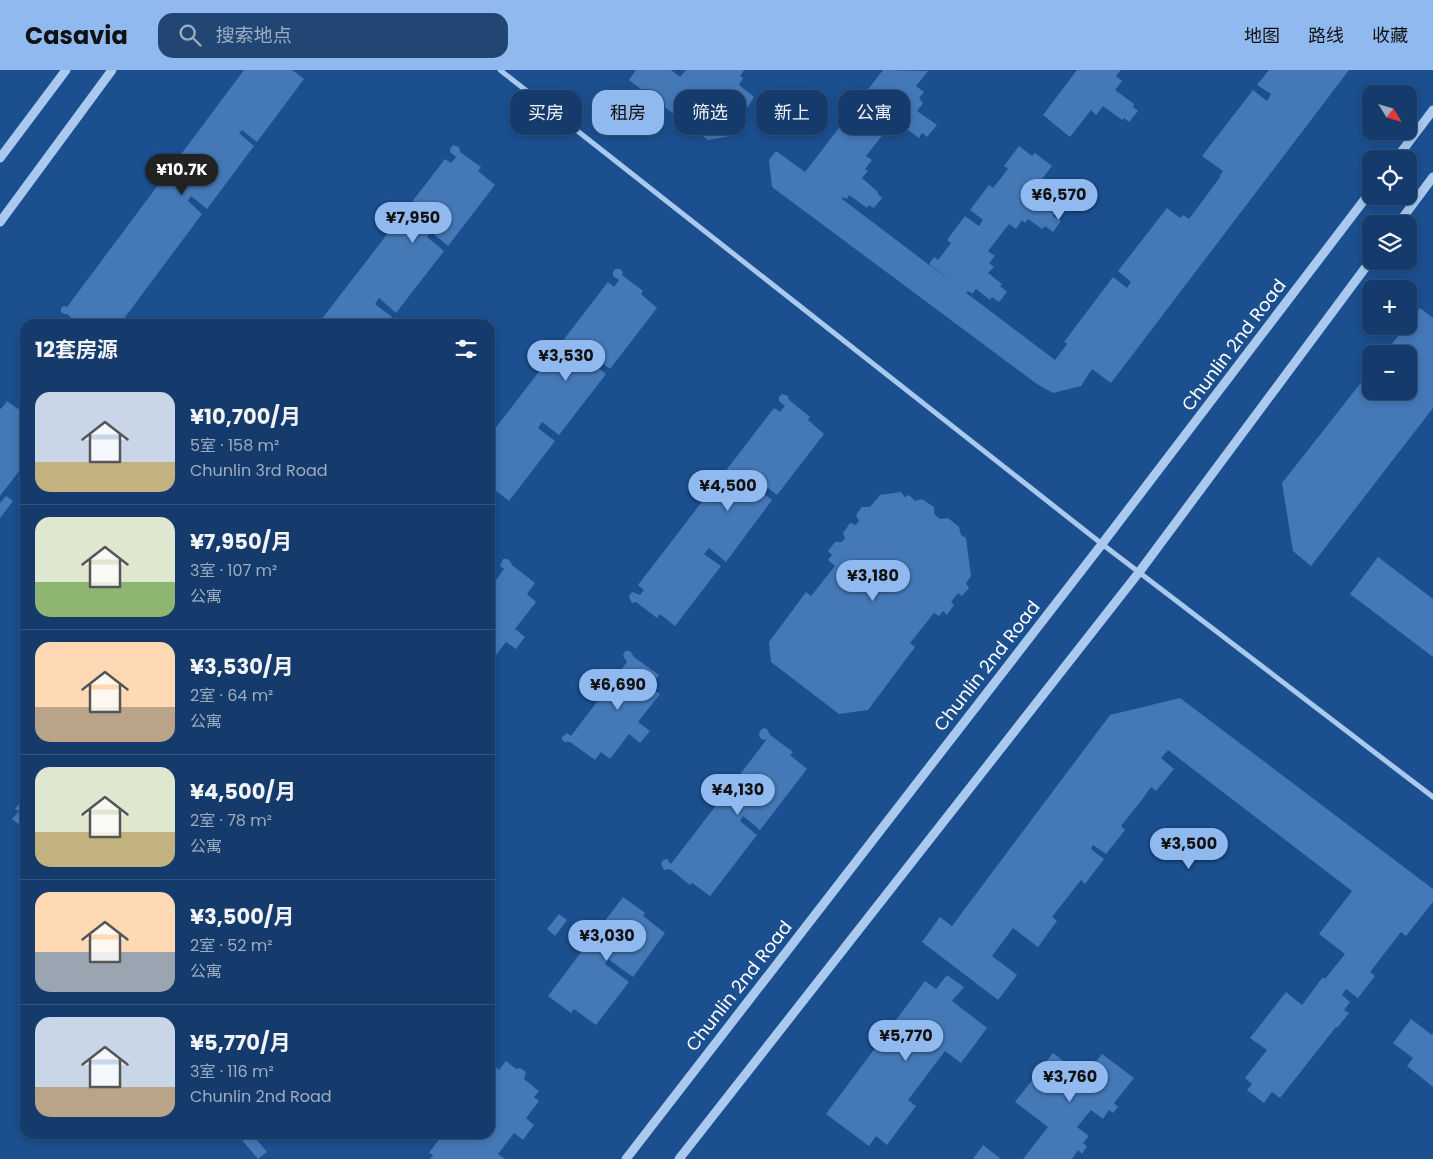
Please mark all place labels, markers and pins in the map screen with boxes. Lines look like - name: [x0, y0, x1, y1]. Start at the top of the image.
- pin: ¥10.7K: [141, 154, 223, 196]
- pin: ¥6,570: [1018, 178, 1100, 221]
- pin: ¥7,950: [372, 202, 454, 244]
- pin: ¥3,530: [525, 340, 607, 382]
- pin: ¥4,500: [687, 470, 769, 512]
- pin: ¥3,180: [832, 560, 914, 602]
- pin: ¥6,690: [577, 668, 659, 711]
- pin: ¥4,130: [697, 774, 779, 816]
- pin: ¥3,500: [1148, 828, 1230, 870]
- pin: ¥3,030: [566, 920, 648, 962]
- pin: ¥5,770: [865, 1020, 947, 1062]
- pin: ¥3,760: [1029, 1060, 1111, 1103]

